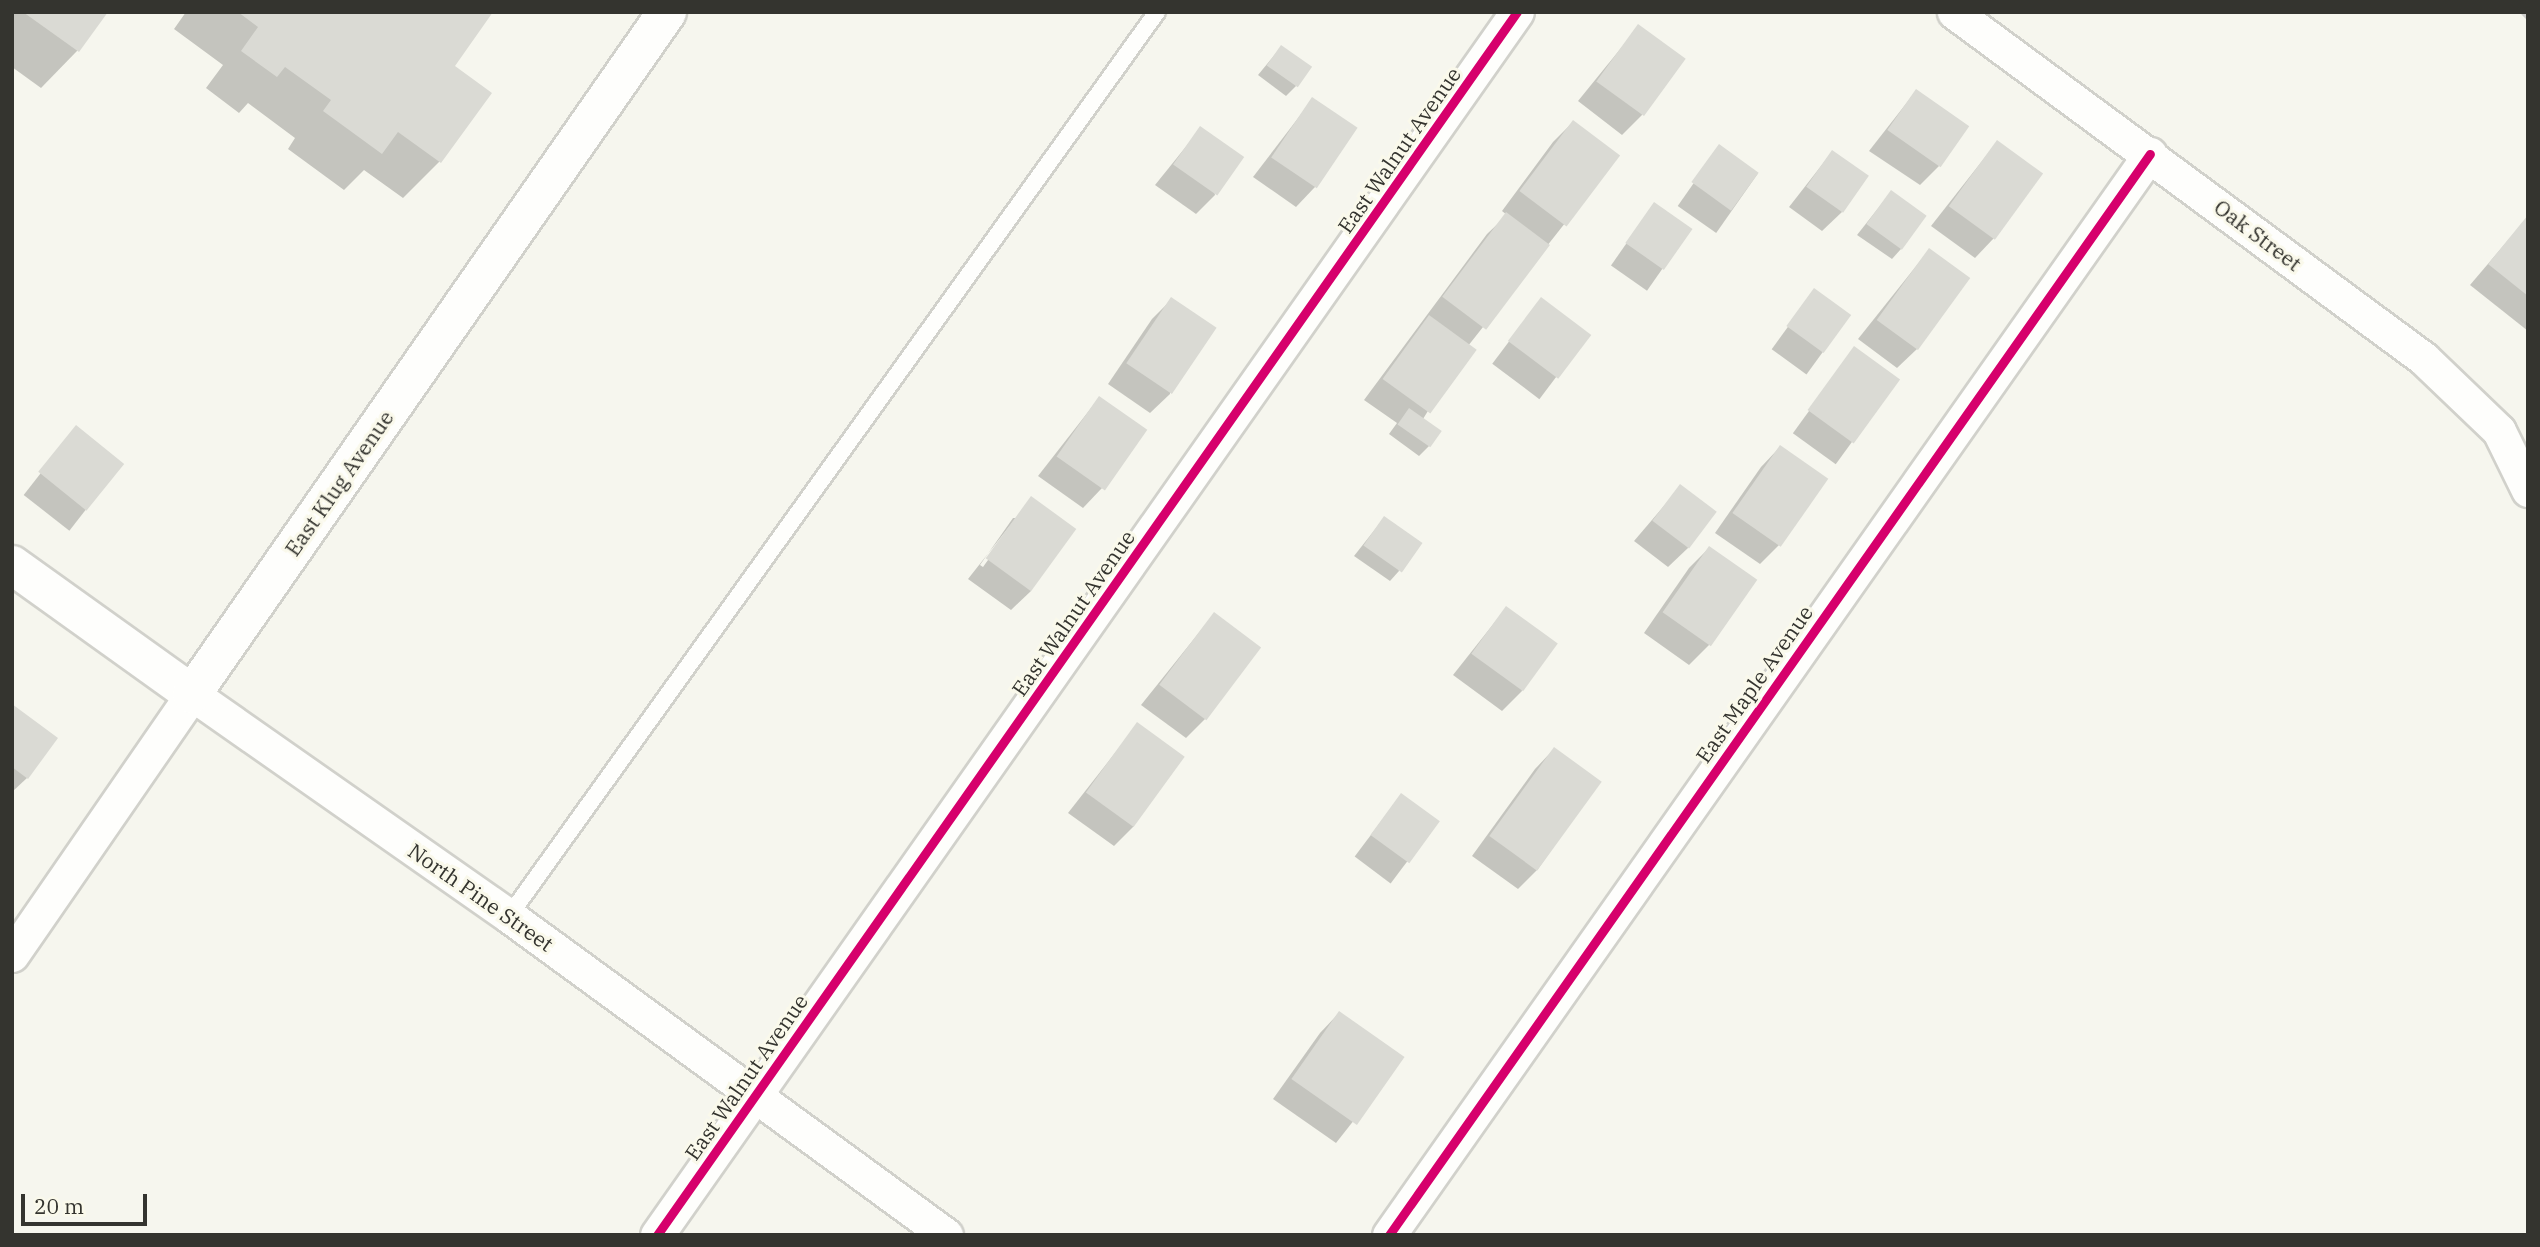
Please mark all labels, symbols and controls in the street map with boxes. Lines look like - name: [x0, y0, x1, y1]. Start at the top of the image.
- street label: East Walnut Avenue: [1332, 62, 1466, 238]
- street label: Oak Street: [2209, 194, 2307, 276]
- street label: East Klug Avenue: [279, 406, 399, 560]
- street label: East Walnut Avenue: [1006, 525, 1140, 701]
- street label: East Maple Avenue: [1690, 601, 1818, 767]
- street label: North Pine Street: [404, 838, 558, 956]
- street label: East Walnut Avenue: [679, 989, 813, 1165]
- scale bar: [24, 1180, 150, 1224]
- text: 20 m: [34, 1192, 84, 1220]

